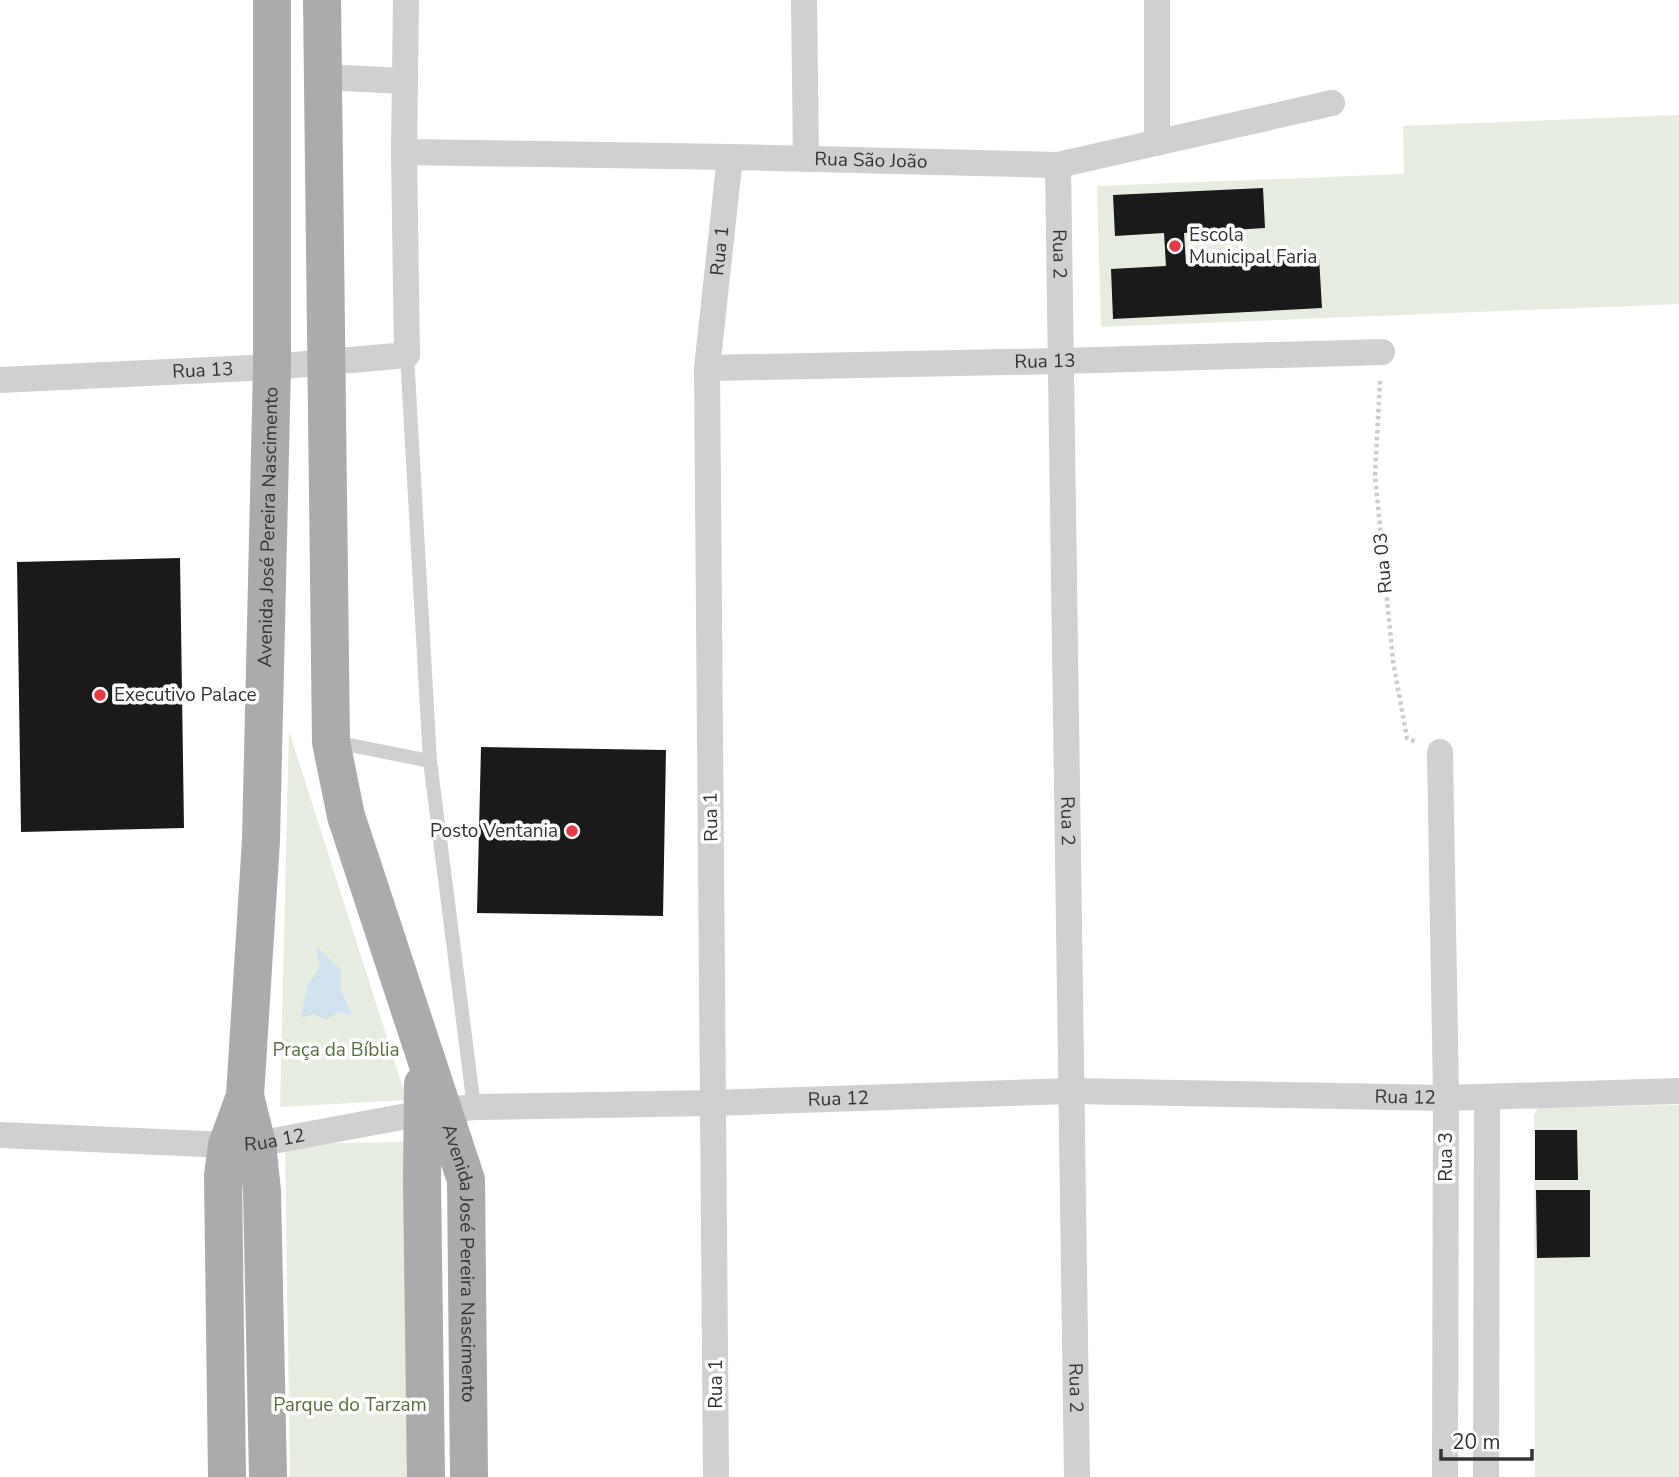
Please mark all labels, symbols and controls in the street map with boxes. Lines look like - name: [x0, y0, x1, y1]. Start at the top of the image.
- street label: Rua São João: [814, 146, 928, 175]
- place label: Escola Municipal Faria: [1189, 222, 1317, 270]
- street label: Rua 1: [704, 225, 735, 277]
- street label: Rua 2: [1046, 229, 1073, 279]
- marker: Escola Municipal Faria: [1167, 238, 1183, 254]
- street label: Rua 13: [1014, 348, 1076, 375]
- street label: Rua 13: [172, 356, 234, 385]
- street label: Avenida José Pereira Nascimento: [252, 386, 285, 668]
- street label: Rua 03: [1367, 531, 1399, 595]
- place label: Executivo Palace: [114, 682, 257, 708]
- marker: Executivo Palace: [92, 687, 108, 703]
- street label: Rua 1: [698, 792, 724, 842]
- street label: Rua 2: [1054, 796, 1081, 846]
- place label: Posto Ventania: [430, 818, 558, 844]
- marker: Posto Ventania: [564, 823, 580, 839]
- park label: Praça da Bíblia: [272, 1037, 400, 1063]
- street label: Rua 12: [1374, 1084, 1436, 1111]
- street label: Rua 12: [807, 1085, 869, 1113]
- street label: Avenida José Pereira Nascimento: [435, 1121, 481, 1403]
- street label: Rua 12: [244, 1122, 307, 1157]
- street label: Rua 3: [1433, 1132, 1459, 1182]
- street label: Rua 1: [703, 1359, 729, 1409]
- street label: Rua 2: [1062, 1363, 1089, 1413]
- park label: Parque do Tarzam: [273, 1392, 427, 1418]
- scale bar: [1441, 1418, 1532, 1462]
- text: 20 m: [1452, 1428, 1501, 1456]

